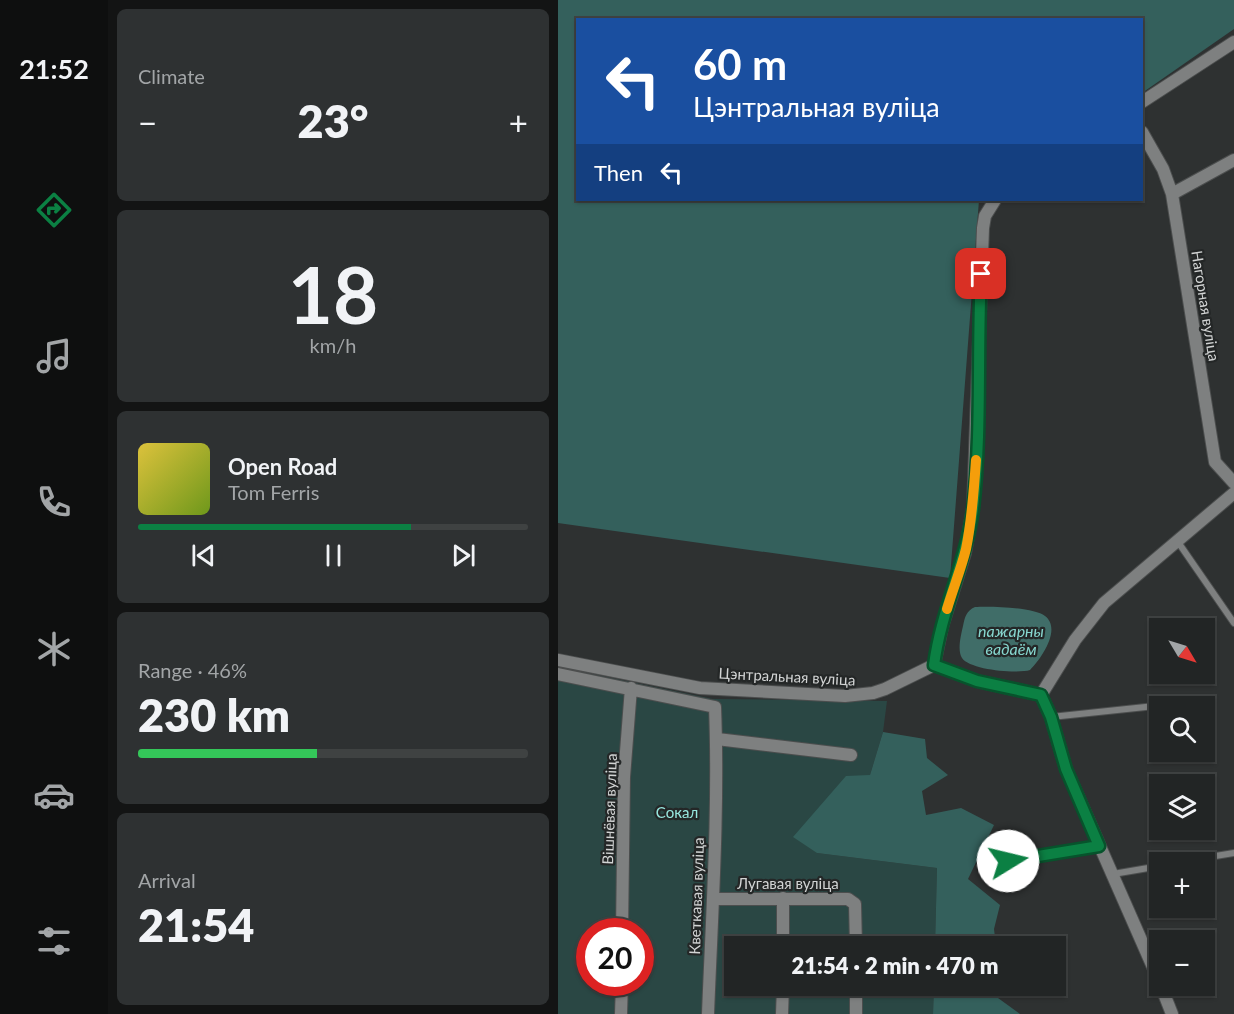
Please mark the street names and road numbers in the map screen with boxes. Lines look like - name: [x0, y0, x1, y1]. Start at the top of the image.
- street label: Нагорная вуліца: [1188, 249, 1224, 362]
- street label: Цэнтральная вуліца: [718, 663, 856, 689]
- street label: Вішнёвая вуліца: [598, 753, 620, 865]
- street label: Кветкавая вуліца: [685, 837, 707, 955]
- street label: Лугавая вуліца: [736, 874, 839, 892]

